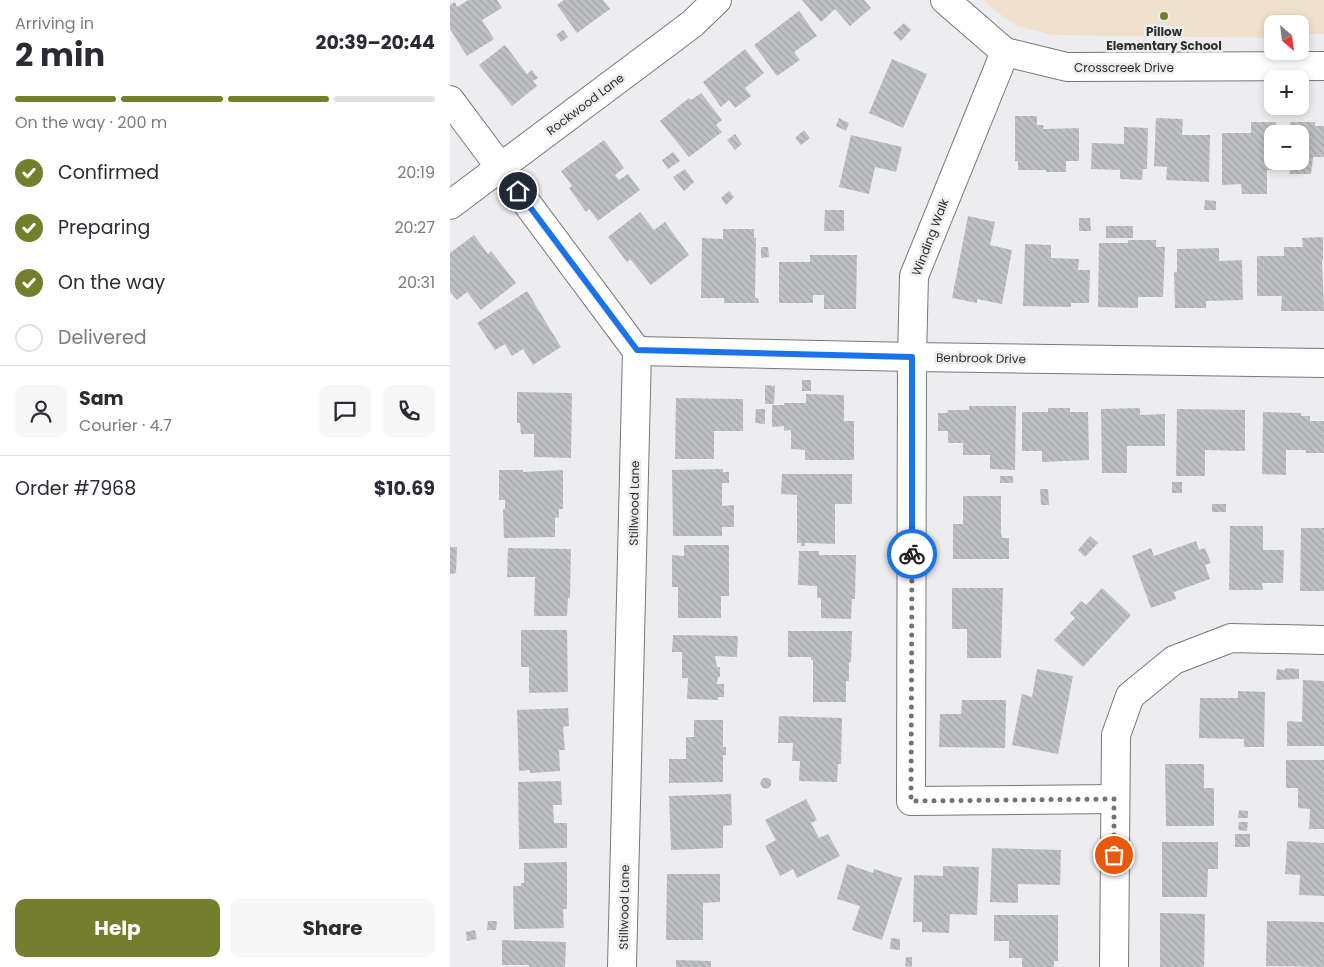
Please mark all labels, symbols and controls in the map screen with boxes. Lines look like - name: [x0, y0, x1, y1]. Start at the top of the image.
- marker: Pillow Elementary School: [1158, 10, 1170, 22]
- text: Arriving in: [15, 12, 94, 35]
- north arrow: [1264, 15, 1309, 60]
- map controls: [1264, 15, 1309, 170]
- place label: Pillow Elementary School: [1106, 23, 1222, 54]
- text: 20:39–20:44: [316, 29, 435, 56]
- text: 2 min: [15, 32, 105, 77]
- street label: Crosscreek Drive: [1074, 59, 1174, 76]
- street label: Rockwood Lane: [543, 69, 627, 139]
- button: +: [1264, 70, 1309, 115]
- text: On the way · 200 m: [15, 111, 167, 134]
- button: −: [1264, 125, 1309, 170]
- icon: check: [15, 159, 43, 187]
- text: Confirmed: [58, 159, 159, 186]
- text: 20:19: [397, 161, 435, 184]
- pin: [497, 170, 539, 212]
- icon: home: [504, 177, 532, 205]
- street label: Winding Walk: [907, 195, 953, 278]
- icon: check: [15, 214, 43, 242]
- text: Preparing: [58, 214, 150, 241]
- text: 20:27: [394, 216, 435, 239]
- icon: check: [15, 269, 43, 297]
- text: On the way: [58, 269, 165, 296]
- text: 20:31: [398, 271, 435, 294]
- text: Delivered: [58, 324, 147, 351]
- street label: Benbrook Drive: [936, 349, 1026, 367]
- button: person: [15, 385, 67, 437]
- text: Sam: [79, 385, 124, 412]
- button: chat: [319, 385, 371, 437]
- button: phone: [383, 385, 435, 437]
- text: Courier · 4.7: [79, 414, 172, 437]
- street label: Stillwood Lane: [625, 460, 643, 546]
- text: Order #7968: [15, 475, 136, 502]
- text: $10.69: [374, 475, 435, 502]
- courier: [887, 529, 937, 579]
- icon: bike: [898, 540, 926, 568]
- pin: [1093, 834, 1135, 876]
- icon: bag: [1100, 841, 1128, 869]
- street label: Stillwood Lane: [615, 864, 633, 950]
- button: Help: [15, 899, 220, 957]
- button: Share: [230, 899, 435, 957]

